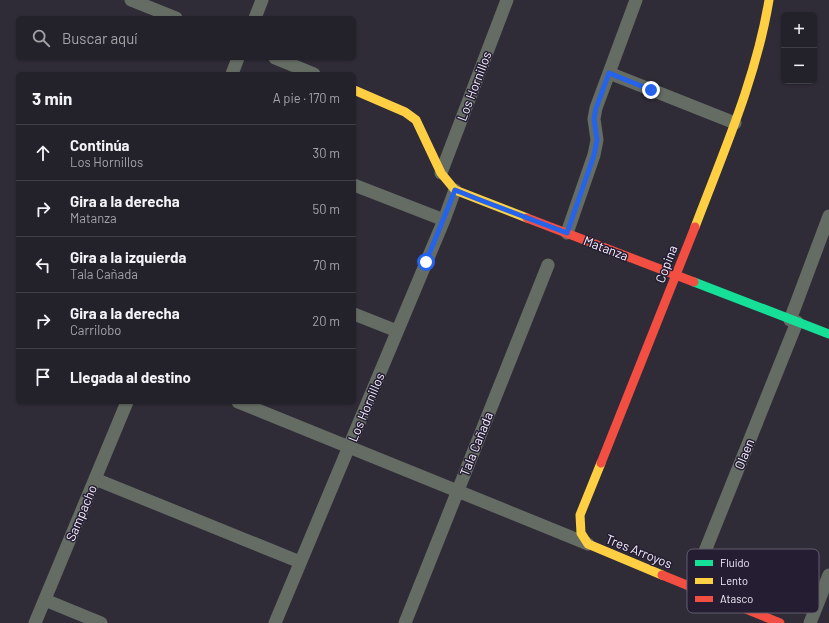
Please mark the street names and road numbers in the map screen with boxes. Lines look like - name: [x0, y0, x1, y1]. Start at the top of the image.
- street label: Los Hornillos: [453, 49, 495, 123]
- street label: Matanza: [581, 232, 631, 264]
- street label: Copina: [652, 243, 680, 285]
- street label: Los Hornillos: [344, 370, 388, 444]
- street label: Tala Cañada: [456, 410, 496, 478]
- street label: Olaen: [731, 436, 757, 472]
- street label: Sampacho: [62, 482, 100, 544]
- street label: Tres Arroyos: [603, 530, 675, 572]

